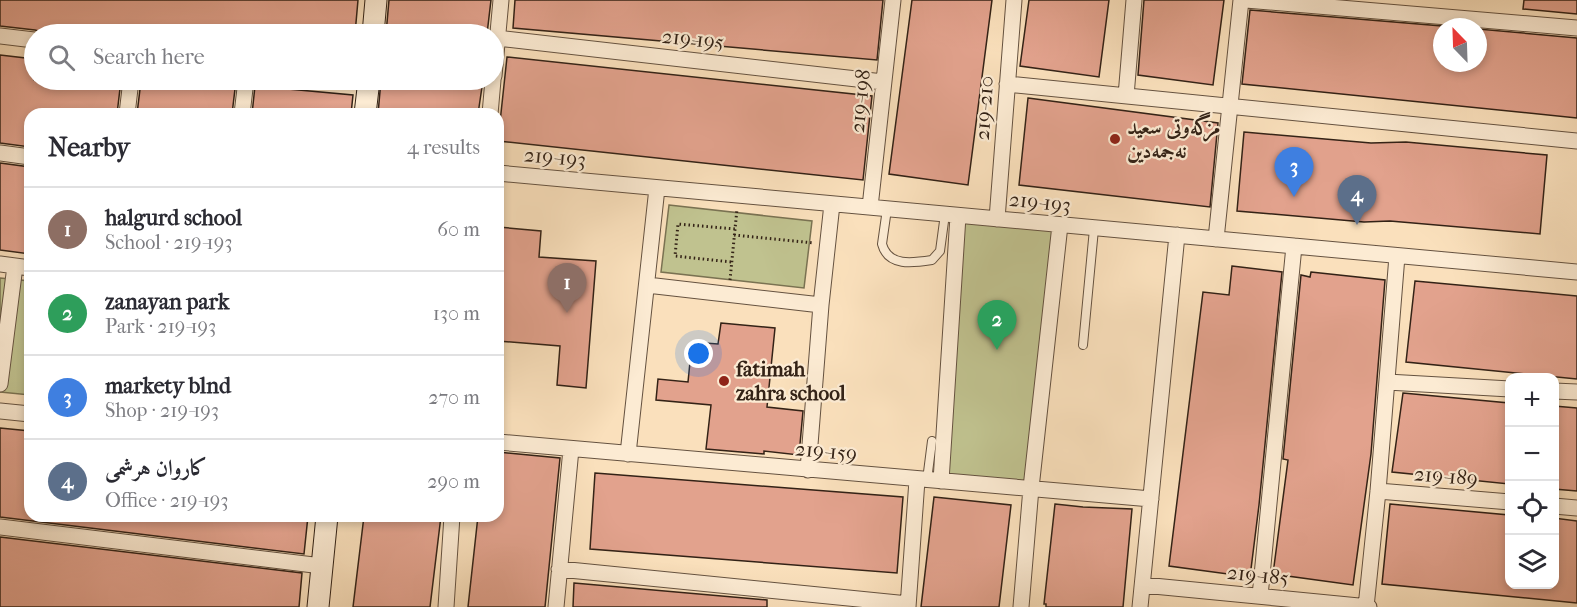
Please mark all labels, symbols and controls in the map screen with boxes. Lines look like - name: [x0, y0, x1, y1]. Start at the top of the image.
- north arrow: [1433, 18, 1487, 72]
- search box: [24, 24, 504, 90]
- street label: 219-195: [661, 24, 725, 54]
- icon: search: [45, 41, 78, 74]
- text: Search here: [93, 44, 205, 70]
- street label: 219-198: [845, 68, 875, 134]
- street label: 219-210: [970, 75, 998, 141]
- place label: مزگەوتی سعید نەجمەدین: [1127, 112, 1220, 163]
- text: Nearby: [48, 132, 130, 163]
- marker: مزگەوتی سعید نەجمەدین: [1108, 132, 1122, 146]
- text: 4 results: [407, 136, 480, 159]
- street label: 219-193: [523, 142, 587, 172]
- pin: 3: [1274, 148, 1314, 197]
- pin: 4: [1338, 176, 1376, 225]
- street label: 219-193: [1008, 187, 1072, 217]
- text: halgurd school: [105, 205, 242, 231]
- text: 1: [64, 218, 71, 241]
- text: 60 m: [437, 218, 480, 241]
- text: School · 219-193: [105, 231, 232, 254]
- pin: 1: [548, 264, 586, 313]
- text: zanayan park: [105, 289, 229, 315]
- pin: 2: [978, 300, 1016, 350]
- text: 2: [62, 302, 73, 325]
- text: 130 m: [433, 302, 480, 325]
- text: Park · 219-193: [105, 315, 216, 338]
- your location: [684, 339, 713, 368]
- place label: fatimah zahra school: [735, 357, 846, 405]
- text: markety blnd: [105, 373, 231, 399]
- map controls: [1505, 373, 1559, 589]
- button: +: [1505, 373, 1559, 427]
- marker: fatimah zahra school: [717, 374, 731, 388]
- text: 3: [63, 386, 72, 409]
- text: 270 m: [428, 386, 480, 409]
- text: Shop · 219-193: [105, 399, 219, 422]
- button: −: [1505, 427, 1559, 481]
- street label: 219-159: [794, 436, 858, 466]
- text: كاروان هرشمی: [105, 455, 207, 481]
- street label: 219-189: [1413, 461, 1479, 491]
- text: 4: [62, 470, 73, 493]
- text: 290 m: [427, 470, 480, 493]
- button: locate: [1505, 481, 1559, 535]
- text: Office · 219-193: [105, 489, 229, 512]
- button: layers: [1505, 535, 1559, 589]
- street label: 219-185: [1226, 560, 1290, 590]

